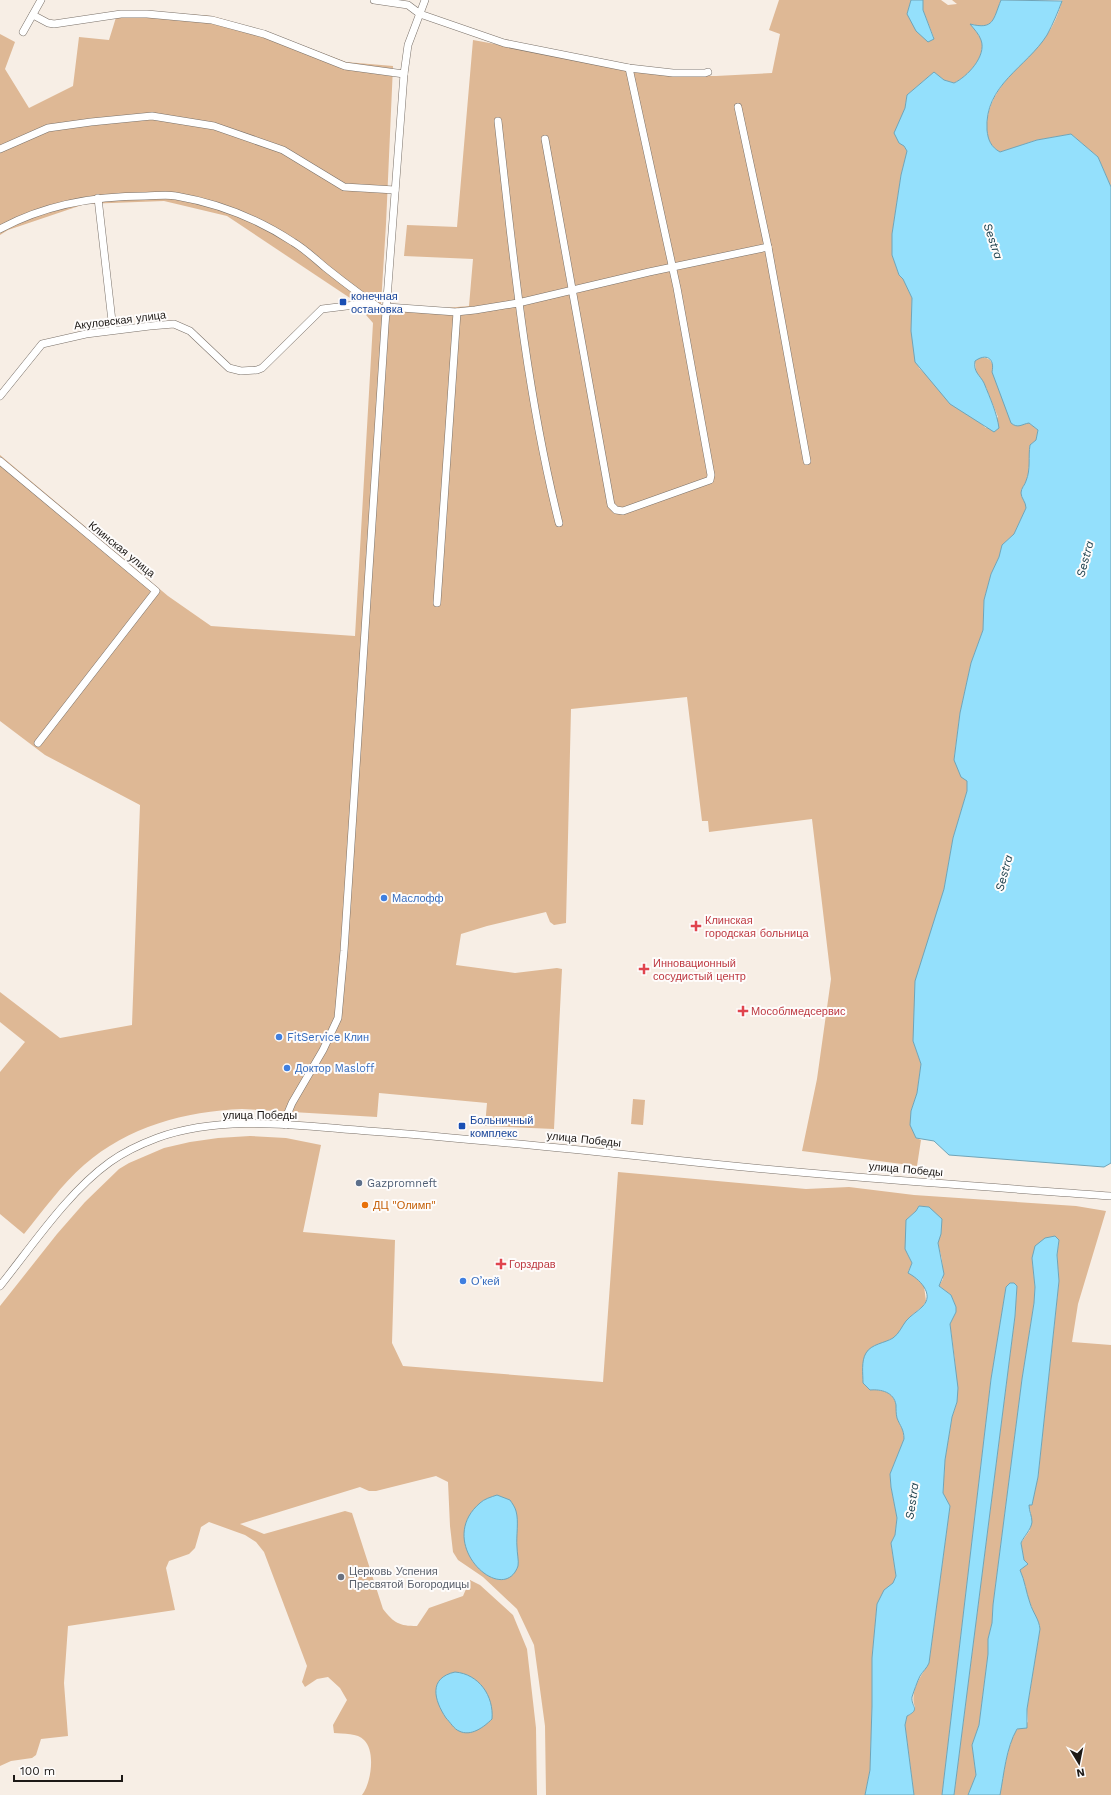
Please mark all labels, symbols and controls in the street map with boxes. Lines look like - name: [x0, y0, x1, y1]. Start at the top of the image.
- water label: Sestra: [980, 221, 1006, 261]
- place label: конечная остановка: [351, 290, 404, 316]
- marker: конечная остановка: [338, 297, 348, 307]
- street label: Акуловская улица: [73, 308, 168, 333]
- street label: Клинская улица: [86, 519, 158, 581]
- water label: Sestra: [1073, 539, 1097, 579]
- water label: Sestra: [992, 853, 1016, 893]
- place label: Маслофф: [392, 892, 444, 905]
- marker: Маслофф: [379, 893, 389, 903]
- place label: Клинская городская больница: [705, 914, 810, 940]
- marker: Клинская городская больница: [690, 920, 702, 932]
- place label: Инновационный сосудистый центр: [653, 957, 746, 983]
- marker: Инновационный сосудистый центр: [638, 963, 650, 975]
- place label: Мособлмедсервис: [751, 1005, 846, 1018]
- marker: Мособлмедсервис: [738, 1006, 748, 1016]
- place label: FitService Клин: [287, 1031, 369, 1044]
- marker: FitService Клин: [274, 1032, 284, 1042]
- place label: Доктор Masloff: [295, 1062, 375, 1075]
- marker: Доктор Masloff: [282, 1063, 292, 1073]
- street label: улица Победы: [223, 1109, 297, 1122]
- place label: Больничный комплекс: [470, 1114, 533, 1140]
- marker: Больничный комплекс: [457, 1121, 467, 1131]
- street label: улица Победы: [546, 1129, 622, 1150]
- street label: улица Победы: [868, 1160, 944, 1179]
- place label: Gazpromneft: [367, 1177, 437, 1190]
- marker: Gazpromneft: [354, 1178, 364, 1188]
- place label: ДЦ "Олимп": [373, 1199, 436, 1212]
- marker: ДЦ "Олимп": [360, 1200, 370, 1210]
- place label: Горздрав: [509, 1258, 556, 1271]
- marker: Горздрав: [496, 1259, 506, 1269]
- place label: О’кей: [471, 1275, 500, 1288]
- marker: О’кей: [458, 1276, 468, 1286]
- water label: Sestra: [902, 1481, 922, 1520]
- place label: Церковь Успения Пресвятой Богородицы: [349, 1565, 469, 1591]
- marker: Церковь Успения Пресвятой Богородицы: [336, 1572, 346, 1582]
- north arrow: [1059, 1743, 1099, 1783]
- scale bar: [14, 1757, 122, 1783]
- text: 100 m: [20, 1764, 55, 1778]
- text: N: [1076, 1765, 1086, 1779]

